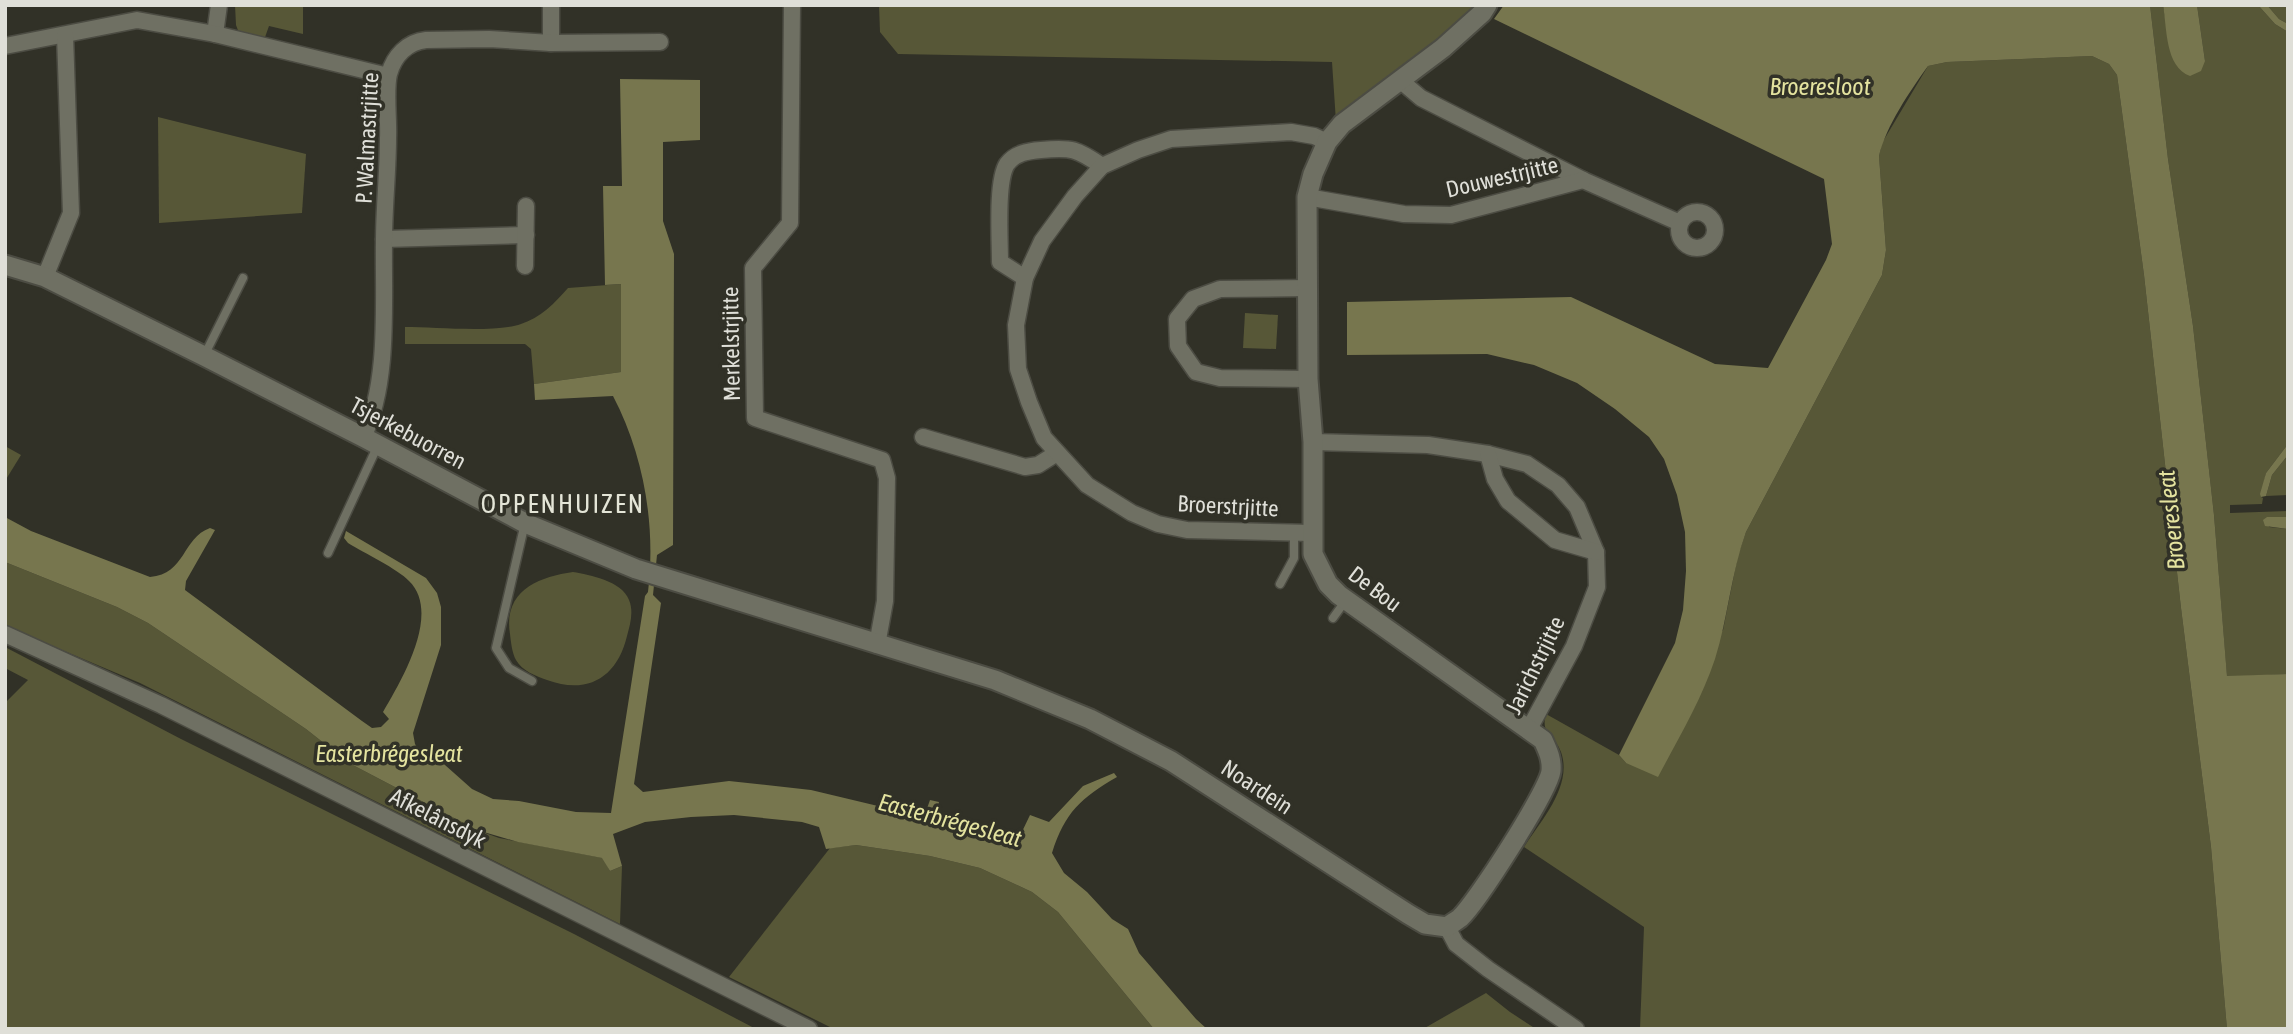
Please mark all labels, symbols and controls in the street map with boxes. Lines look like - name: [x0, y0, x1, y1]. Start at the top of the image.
- street label: P. Walmastrjitte: [351, 72, 383, 204]
- water label: Broeresloot: [1769, 73, 1871, 100]
- street label: Douwestrjitte: [1443, 151, 1561, 203]
- street label: Merkelstrjitte: [717, 287, 745, 401]
- street label: Tsjerkebuorren: [346, 392, 470, 474]
- water label: Broeresleat: [2152, 469, 2190, 571]
- district label: OPPENHUIZEN: [481, 489, 645, 519]
- street label: Broerstrjitte: [1177, 490, 1279, 522]
- street label: De Bou: [1343, 561, 1407, 617]
- street label: Jarichstrjitte: [1500, 612, 1570, 718]
- water label: Easterbrégesleat: [315, 740, 463, 767]
- street label: Noardein: [1217, 754, 1297, 820]
- street label: Afkelânsdyk: [386, 783, 490, 853]
- water label: Easterbrégesleat: [875, 788, 1025, 852]

